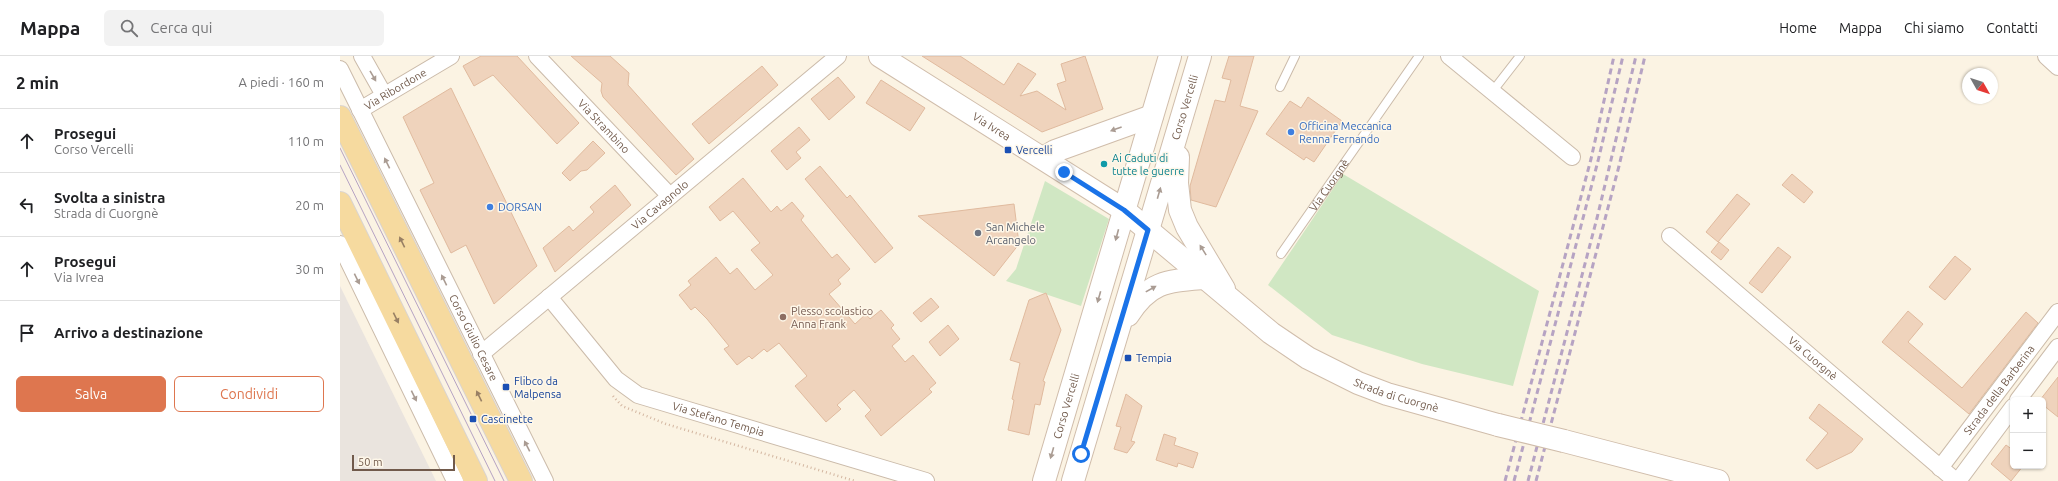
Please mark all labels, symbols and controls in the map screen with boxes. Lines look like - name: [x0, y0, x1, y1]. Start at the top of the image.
- search box: [104, 10, 384, 46]
- text: Mappa: [20, 17, 80, 39]
- icon: search: [118, 17, 140, 39]
- text: Cerca qui: [150, 19, 213, 36]
- text: Home: [1779, 20, 1817, 36]
- text: Mappa: [1839, 20, 1882, 36]
- text: Chi siamo: [1904, 20, 1964, 36]
- text: Contatti: [1986, 20, 2038, 36]
- street label: Via Ribordone: [362, 66, 428, 112]
- north arrow: [1962, 68, 1998, 104]
- one-way arrow: [370, 70, 377, 82]
- text: 2 min: [16, 73, 59, 92]
- street label: Corso Vercelli: [1169, 73, 1200, 141]
- text: A piedi · 160 m: [239, 75, 324, 89]
- street label: Via Strambino: [576, 97, 632, 156]
- street label: Via Ivrea: [971, 110, 1013, 143]
- place label: Officina Meccanica Renna Fernando: [1299, 120, 1392, 145]
- text: Prosegui: [54, 125, 116, 142]
- one-way arrow: [1109, 127, 1121, 133]
- marker: Officina Meccanica Renna Fernando: [1286, 127, 1296, 137]
- icon: ahead: [16, 130, 38, 152]
- text: 110 m: [288, 134, 324, 148]
- text: Corso Vercelli: [54, 142, 134, 156]
- place label: Vercelli: [1016, 144, 1052, 156]
- marker: Vercelli: [1003, 145, 1013, 155]
- place label: Ai Caduti di tutte le guerre: [1112, 152, 1184, 177]
- street label: Via Cuorgnè: [1307, 157, 1351, 213]
- one-way arrow: [383, 158, 390, 169]
- marker: Ai Caduti di tutte le guerre: [1099, 159, 1109, 169]
- route end: [1055, 163, 1073, 181]
- street label: Via Cavagnolo: [629, 178, 691, 232]
- one-way arrow: [1156, 187, 1162, 199]
- text: Svolta a sinistra: [54, 189, 165, 206]
- icon: left: [16, 194, 38, 216]
- text: 20 m: [295, 198, 324, 212]
- place label: DORSAN: [498, 201, 542, 213]
- marker: DORSAN: [485, 202, 495, 212]
- text: Strada di Cuorgnè: [54, 206, 158, 220]
- place label: San Michele Arcangelo: [986, 221, 1045, 246]
- marker: San Michele Arcangelo: [973, 228, 983, 238]
- one-way arrow: [1114, 229, 1120, 241]
- one-way arrow: [399, 236, 406, 248]
- one-way arrow: [1199, 245, 1206, 256]
- text: Prosegui: [54, 253, 116, 270]
- icon: ahead: [16, 258, 38, 280]
- text: 30 m: [295, 262, 324, 276]
- text: Via Ivrea: [54, 270, 104, 284]
- one-way arrow: [354, 274, 360, 285]
- one-way arrow: [441, 274, 447, 285]
- one-way arrow: [1145, 286, 1157, 292]
- one-way arrow: [1096, 291, 1102, 303]
- street label: Corso Giulio Cesare: [447, 292, 500, 383]
- place label: Plesso scolastico Anna Frank: [791, 305, 873, 330]
- one-way arrow: [393, 312, 399, 323]
- marker: Plesso scolastico Anna Frank: [778, 312, 788, 322]
- icon: arrive: [16, 322, 38, 344]
- text: Arrivo a destinazione: [54, 324, 203, 341]
- street label: Via Cuorgnè: [1786, 334, 1840, 383]
- street label: Strada della Barberina: [1961, 343, 2037, 437]
- place label: Tempia: [1136, 352, 1172, 364]
- marker: Tempia: [1123, 353, 1133, 363]
- street label: Corso Vercelli: [1051, 372, 1082, 440]
- place label: Flibco da Malpensa: [514, 375, 561, 400]
- button: Salva: [16, 376, 166, 412]
- button: Condividi: [174, 376, 324, 412]
- street label: Strada di Cuorgnè: [1352, 376, 1440, 414]
- marker: Flibco da Malpensa: [501, 382, 511, 392]
- one-way arrow: [411, 390, 417, 402]
- one-way arrow: [476, 390, 482, 402]
- map controls: [2010, 397, 2046, 469]
- button: +: [2010, 397, 2046, 433]
- street label: Via Stefano Tempia: [671, 400, 766, 438]
- place label: Cascinette: [481, 413, 533, 425]
- marker: Cascinette: [468, 414, 478, 424]
- button: −: [2010, 433, 2046, 469]
- one-way arrow: [524, 440, 531, 452]
- route start: [1072, 445, 1090, 463]
- one-way arrow: [1049, 448, 1055, 460]
- scale bar: [352, 453, 455, 472]
- text: 50 m: [358, 456, 382, 468]

